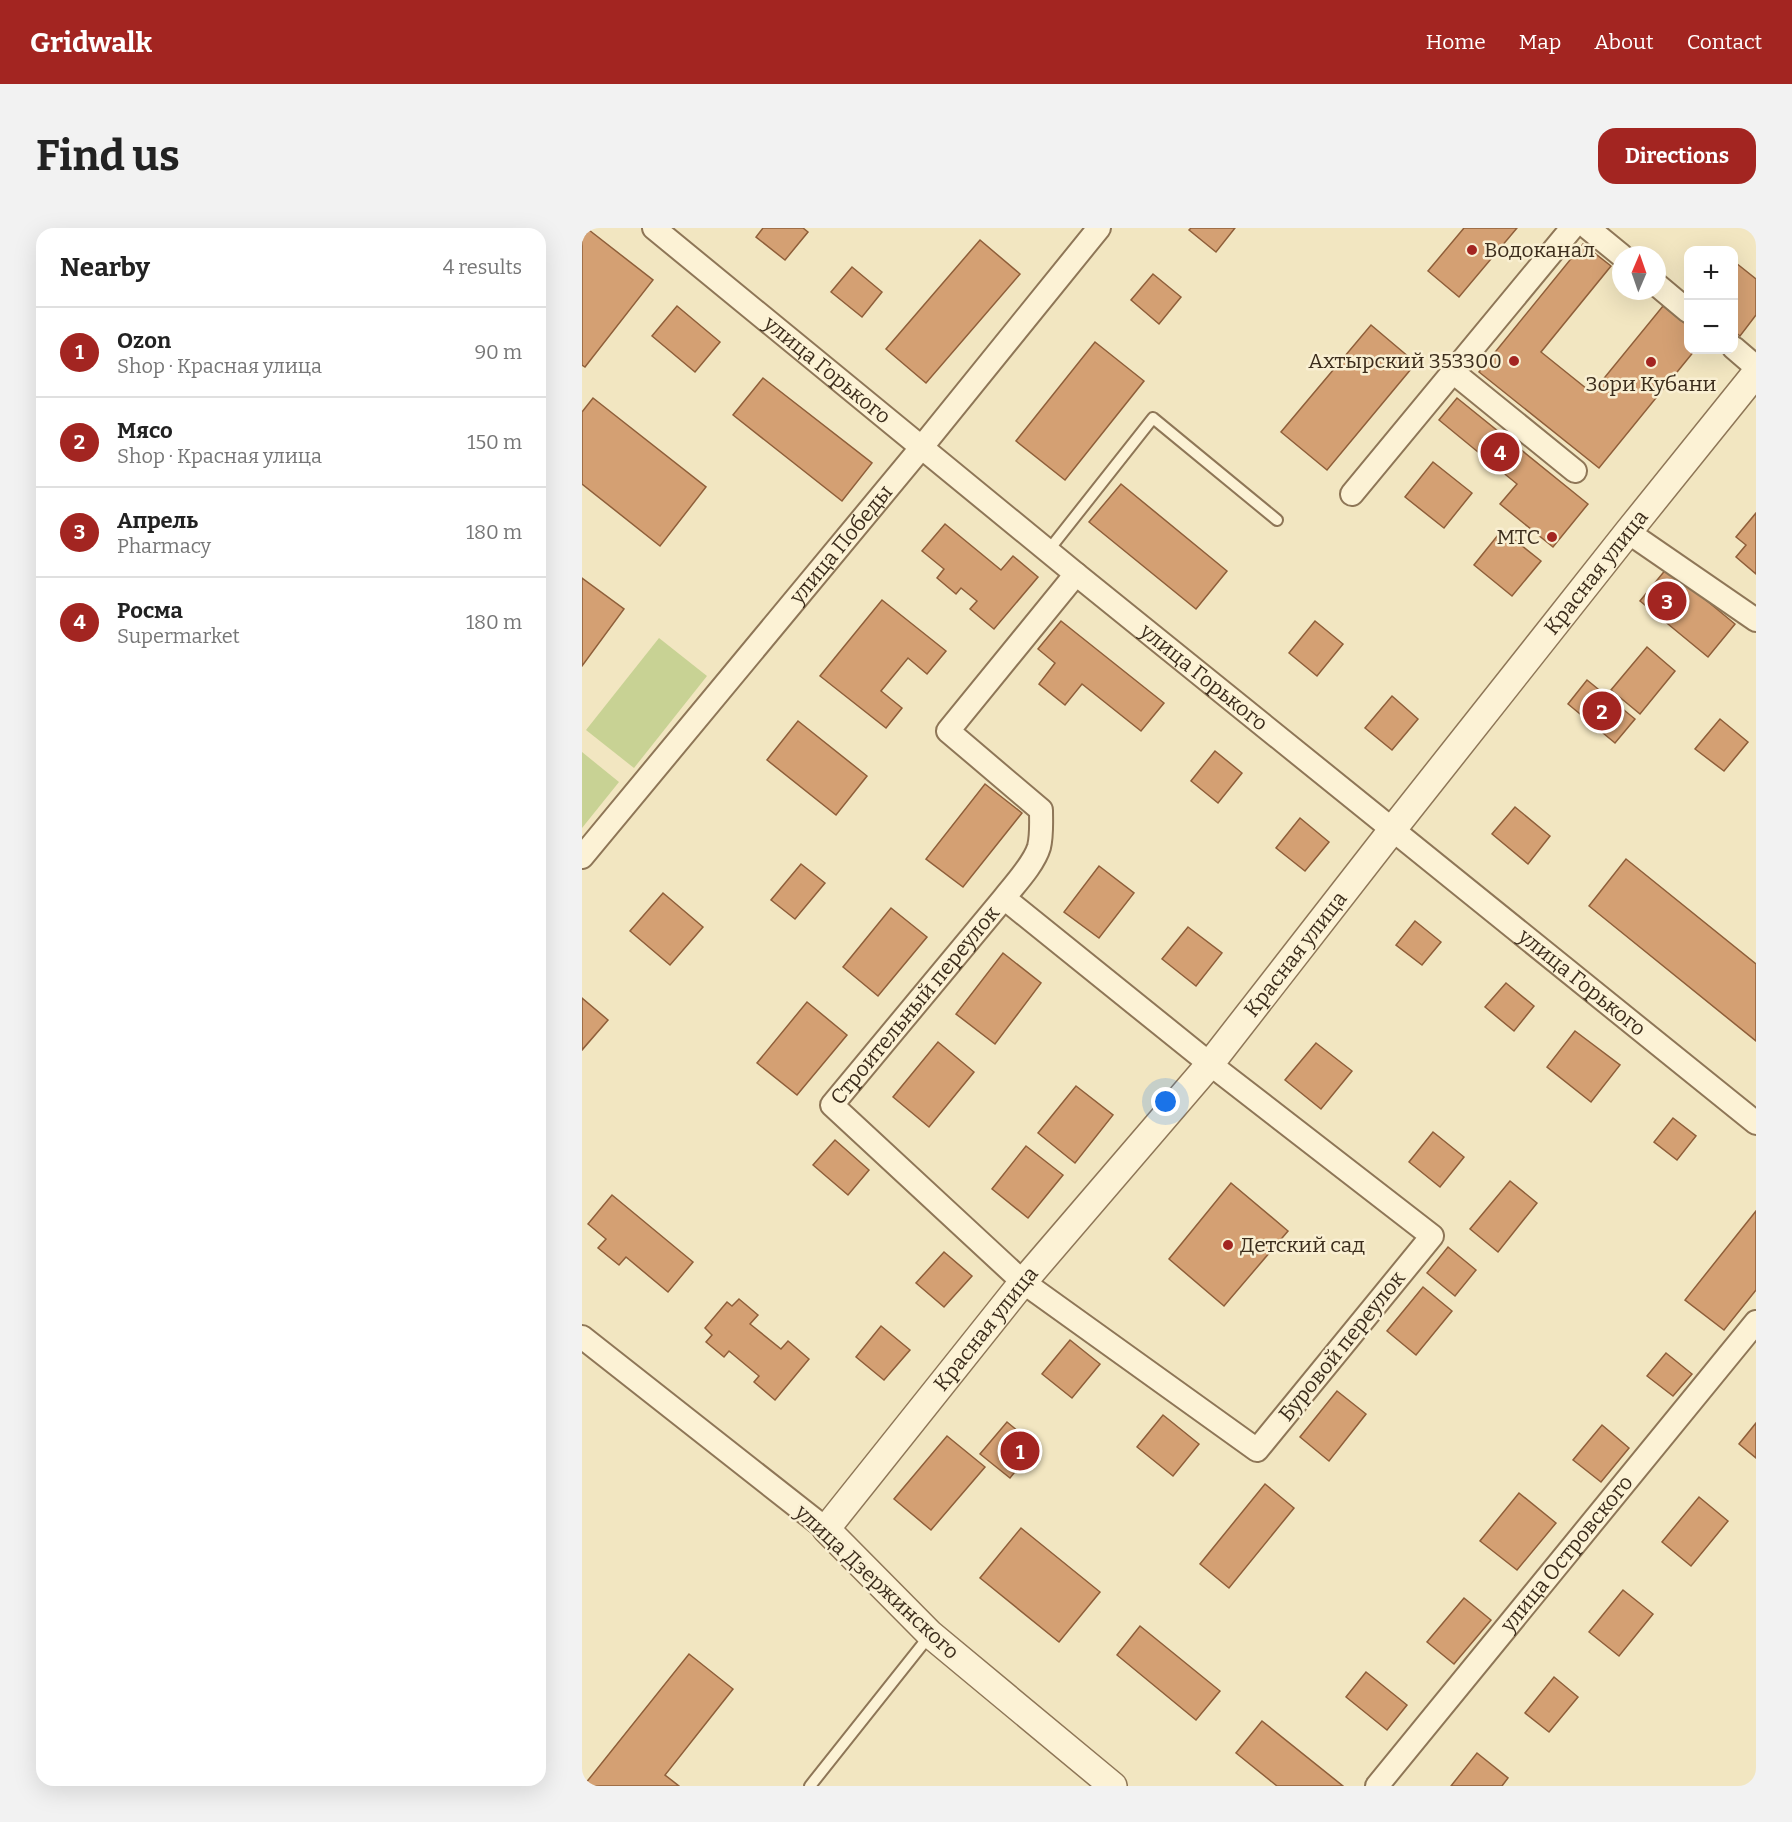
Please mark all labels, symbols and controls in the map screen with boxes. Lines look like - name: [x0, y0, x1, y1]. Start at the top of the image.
- text: Gridwalk: [30, 26, 152, 59]
- text: Home: [1426, 29, 1486, 55]
- text: Map: [1519, 29, 1561, 55]
- text: About: [1594, 29, 1654, 55]
- text: Contact: [1687, 29, 1762, 55]
- button: Directions: [1598, 128, 1756, 184]
- text: Find us: [36, 131, 180, 181]
- place label: Водоканал: [1484, 237, 1595, 263]
- marker: Водоканал: [1465, 243, 1479, 257]
- north arrow: [1612, 246, 1666, 300]
- map controls: [1684, 246, 1738, 354]
- button: +: [1684, 246, 1738, 300]
- text: Nearby: [60, 252, 150, 283]
- text: 4 results: [443, 255, 522, 279]
- button: −: [1684, 300, 1738, 354]
- street label: улица Горького: [758, 310, 896, 430]
- text: Ozon: [117, 327, 171, 354]
- text: 1: [75, 340, 84, 364]
- text: 90 m: [474, 340, 522, 364]
- place label: Ахтырский 353300: [1308, 348, 1502, 374]
- text: Shop · Красная улица: [117, 354, 322, 378]
- marker: Ахтырский 353300: [1507, 354, 1521, 368]
- marker: Зори Кубани: [1644, 355, 1658, 369]
- place label: Зори Кубани: [1586, 371, 1717, 397]
- text: Мясо: [117, 417, 173, 444]
- text: 2: [74, 430, 85, 454]
- text: 150 m: [467, 430, 522, 454]
- pin: 4: [1480, 430, 1520, 474]
- text: Shop · Красная улица: [117, 444, 322, 468]
- street label: улица Победы: [784, 479, 898, 610]
- street label: Красная улица: [1539, 504, 1654, 640]
- text: Апрель: [117, 507, 198, 534]
- text: 3: [74, 520, 85, 544]
- text: 180 m: [466, 520, 522, 544]
- place label: МТС: [1496, 524, 1540, 550]
- marker: МТС: [1545, 530, 1559, 544]
- text: Pharmacy: [117, 534, 211, 558]
- pin: 3: [1648, 578, 1686, 623]
- text: Росма: [117, 597, 183, 624]
- text: 4: [73, 610, 86, 634]
- text: 180 m: [466, 610, 522, 634]
- street label: улица Горького: [1134, 617, 1273, 736]
- text: Supermarket: [117, 624, 240, 648]
- pin: 2: [1582, 688, 1622, 734]
- street label: Красная улица: [1238, 886, 1353, 1022]
- street label: Строительный переулок: [825, 900, 1005, 1110]
- street label: улица Горького: [1512, 923, 1651, 1042]
- your location: [1151, 1087, 1180, 1116]
- place label: Детский сад: [1240, 1232, 1365, 1258]
- marker: Детский сад: [1221, 1238, 1235, 1252]
- street label: Красная улица: [928, 1261, 1044, 1396]
- street label: Буровой переулок: [1273, 1265, 1411, 1427]
- pin: 1: [1000, 1428, 1040, 1474]
- street label: улица Островского: [1494, 1470, 1639, 1638]
- street label: улица Дзержинского: [789, 1499, 964, 1665]

